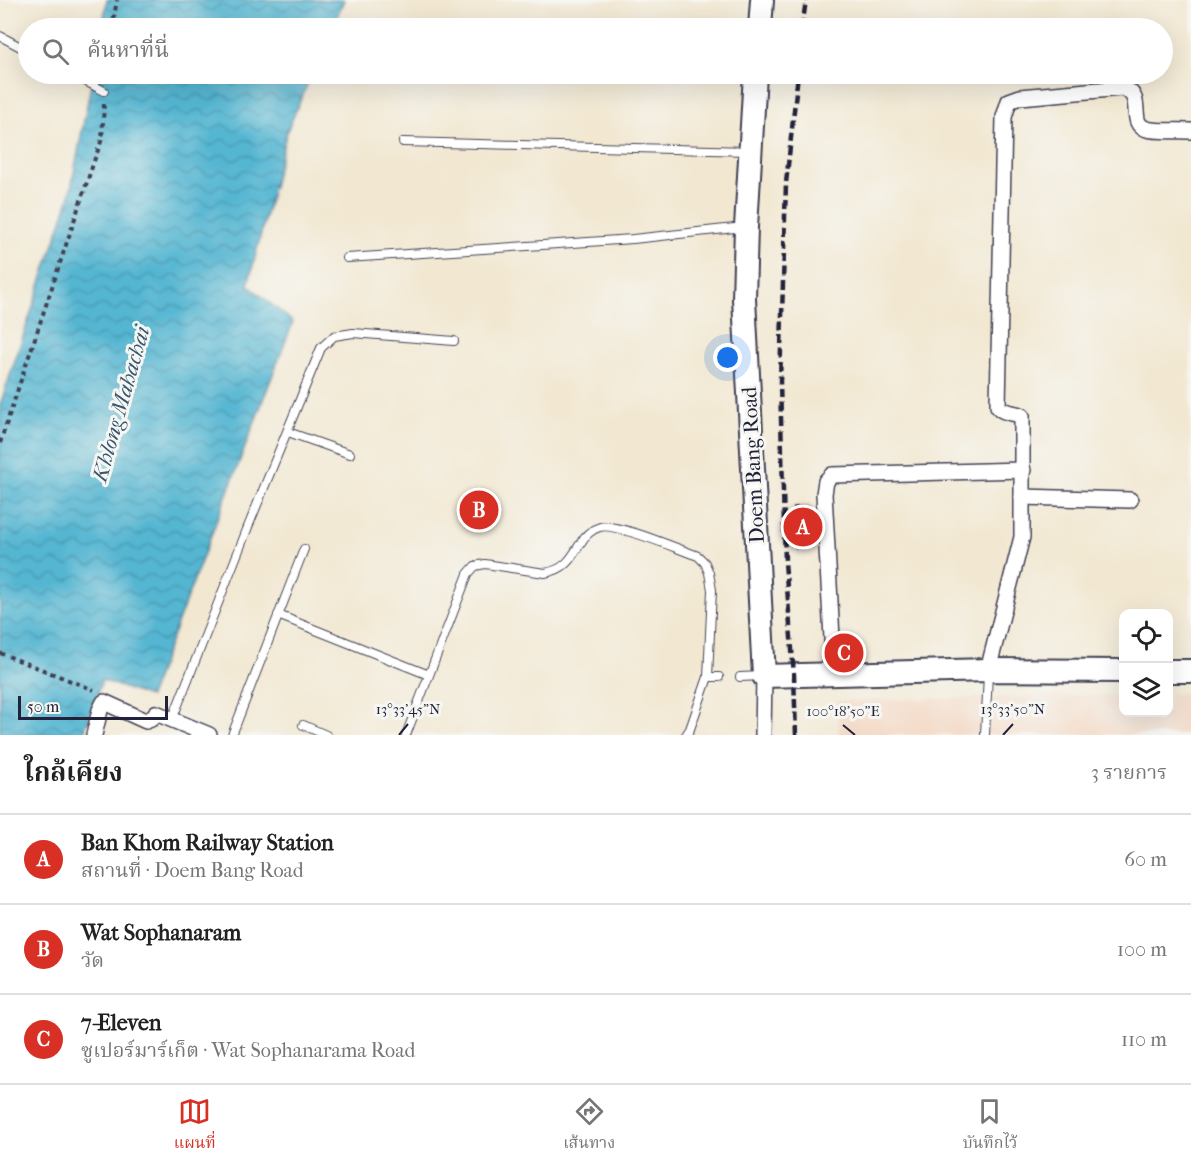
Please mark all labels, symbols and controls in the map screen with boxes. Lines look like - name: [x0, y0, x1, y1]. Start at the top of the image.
- search box: [18, 18, 1173, 84]
- icon: search: [39, 35, 72, 68]
- text: ค้นหาที่นี่: [87, 37, 169, 63]
- water label: Khlong Mahachai: [86, 322, 156, 487]
- your location: [713, 343, 742, 372]
- street label: Doem Bang Road: [737, 385, 769, 544]
- pin: B: [460, 488, 498, 532]
- pin: A: [784, 504, 822, 550]
- map controls: [1119, 609, 1173, 717]
- button: locate: [1119, 609, 1173, 663]
- pin: C: [824, 630, 864, 676]
- button: layers: [1119, 663, 1173, 717]
- scale bar: [18, 693, 168, 720]
- text: 50 m: [27, 697, 59, 716]
- text: 13°33'45"N: [376, 700, 441, 718]
- text: 13°33'50"N: [981, 700, 1046, 718]
- text: 100°18'50"E: [806, 702, 880, 720]
- text: ใกล้เคียง: [24, 757, 123, 788]
- text: 3 รายการ: [1091, 761, 1167, 784]
- text: Ban Khom Railway Station: [81, 830, 334, 856]
- text: A: [37, 848, 50, 871]
- text: 60 m: [1124, 848, 1167, 871]
- text: สถานที่ · Doem Bang Road: [81, 859, 304, 882]
- text: Wat Sophanaram: [81, 920, 241, 946]
- text: B: [37, 938, 50, 961]
- text: 100 m: [1117, 938, 1167, 961]
- text: วัด: [81, 949, 104, 972]
- text: 7-Eleven: [81, 1010, 162, 1036]
- text: C: [37, 1028, 50, 1051]
- text: 110 m: [1121, 1028, 1167, 1051]
- text: ซูเปอร์มาร์เก็ต · Wat Sophanarama Road: [81, 1039, 415, 1062]
- tab: แผนที่: [174, 1095, 216, 1157]
- tab: เส้นทาง: [563, 1095, 615, 1157]
- tab: บันทึกไว้: [963, 1095, 1017, 1157]

